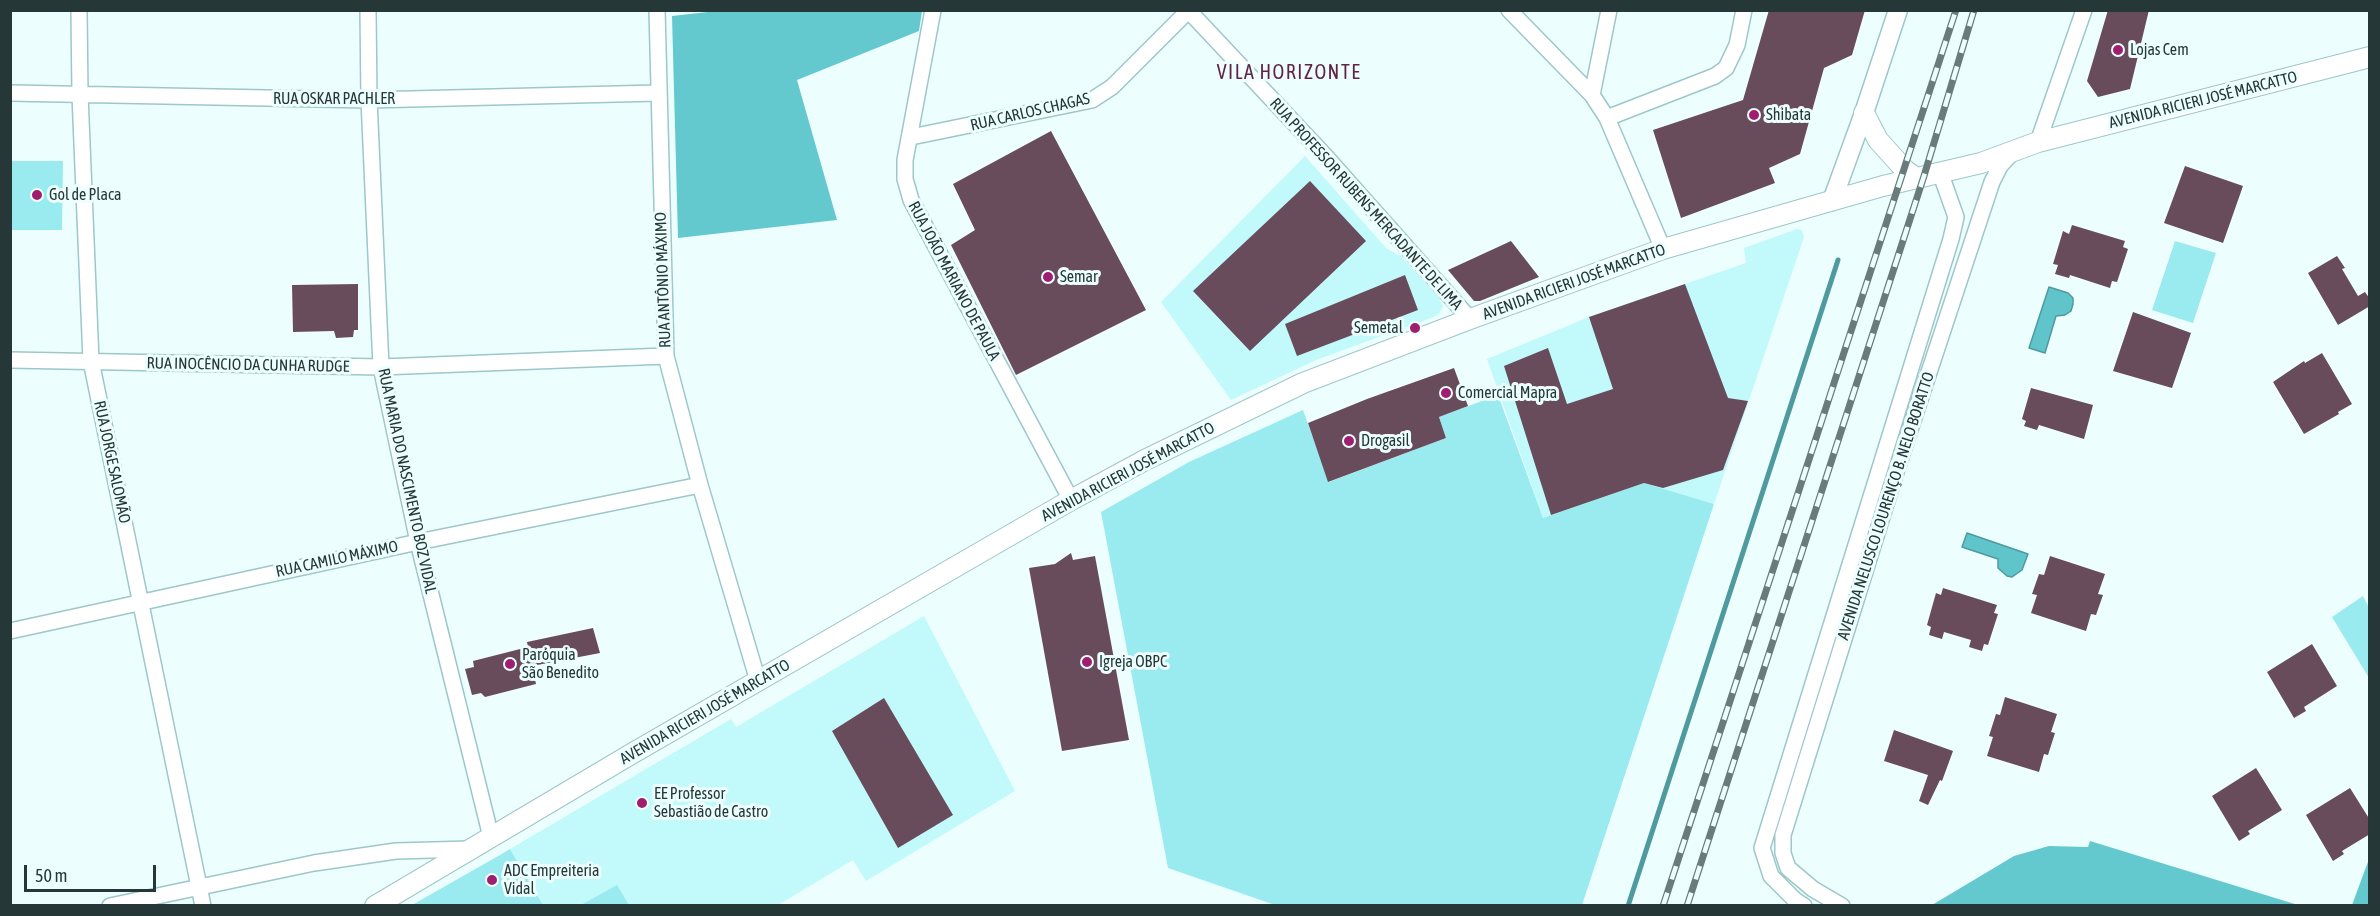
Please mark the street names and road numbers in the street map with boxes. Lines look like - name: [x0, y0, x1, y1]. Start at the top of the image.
- street label: AVENIDA RICIERI JOSÉ MARCATTO: [2107, 67, 2299, 133]
- street label: RUA OSKAR PACHLER: [273, 89, 395, 109]
- street label: RUA CARLOS CHAGAS: [968, 89, 1092, 135]
- street label: RUA PROFESSOR RUBENS MERCADANTE DE LIMA: [1266, 94, 1466, 314]
- street label: RUA JOÃO MARIANO DE PAULA: [904, 198, 1004, 364]
- street label: RUA ANTÔNIO MÁXIMO: [651, 212, 675, 348]
- street label: AVENIDA RICIERI JOSÉ MARCATTO: [1480, 240, 1668, 324]
- street label: RUA INOCÊNCIO DA CUNHA RUDGE: [146, 354, 350, 376]
- street label: RUA MARIA DO NASCIMENTO BOZ VIDAL: [374, 366, 440, 596]
- street label: AVENIDA NELUSCO LOURENÇO B. NELO BORATTO: [1834, 370, 1938, 642]
- street label: RUA JORGE SALOMÃO: [90, 399, 134, 525]
- street label: AVENIDA RICIERI JOSÉ MARCATTO: [1038, 418, 1218, 526]
- street label: RUA CAMILO MÁXIMO: [274, 537, 400, 581]
- street label: AVENIDA RICIERI JOSÉ MARCATTO: [617, 655, 793, 769]

